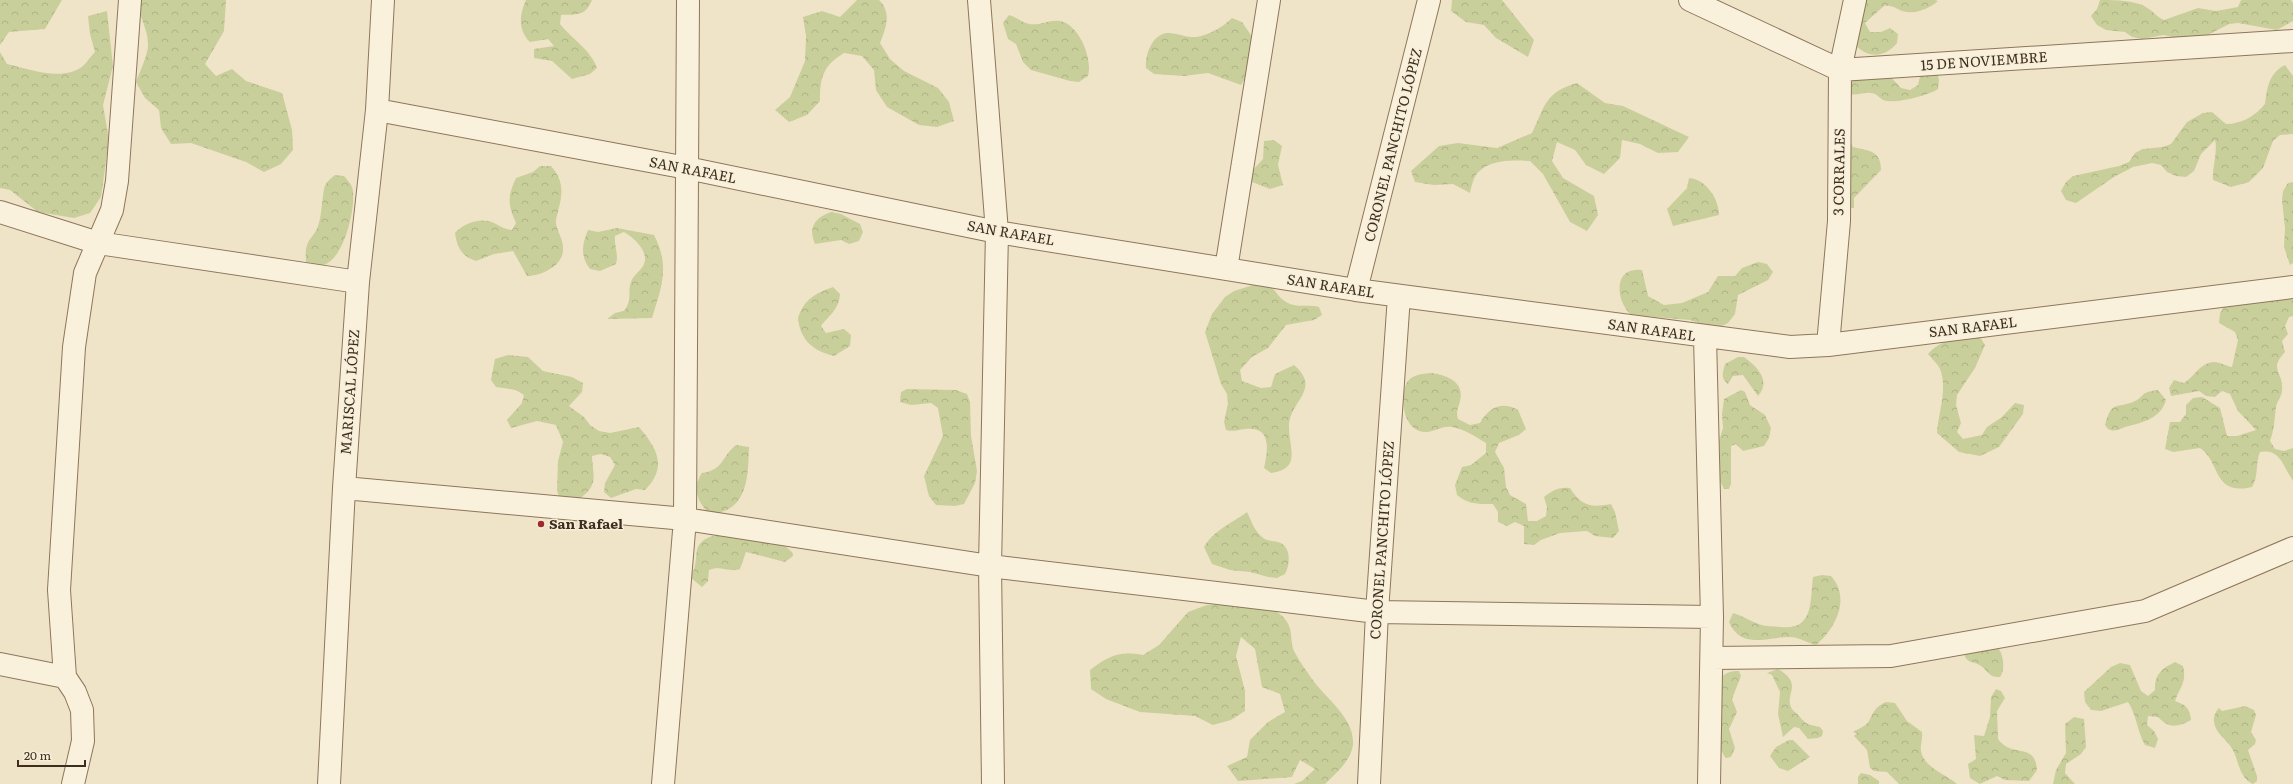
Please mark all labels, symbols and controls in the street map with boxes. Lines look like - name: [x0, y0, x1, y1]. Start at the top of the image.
- street label: CORONEL PANCHITO LÓPEZ: [1358, 46, 1426, 244]
- street label: 15 DE NOVIEMBRE: [1920, 46, 2048, 74]
- street label: 3 CORRALES: [1827, 128, 1849, 216]
- street label: SAN RAFAEL: [648, 151, 739, 187]
- street label: SAN RAFAEL: [966, 214, 1057, 250]
- street label: SAN RAFAEL: [1286, 268, 1377, 302]
- street label: SAN RAFAEL: [1928, 311, 2018, 341]
- street label: SAN RAFAEL: [1607, 313, 1698, 345]
- street label: MARISCAL LÓPEZ: [335, 328, 363, 455]
- street label: CORONEL PANCHITO LÓPEZ: [1364, 440, 1398, 640]
- place label: San Rafael: [549, 513, 623, 533]
- marker: San Rafael: [536, 519, 546, 529]
- scale bar: [18, 742, 85, 768]
- text: 20 m: [24, 746, 51, 764]

